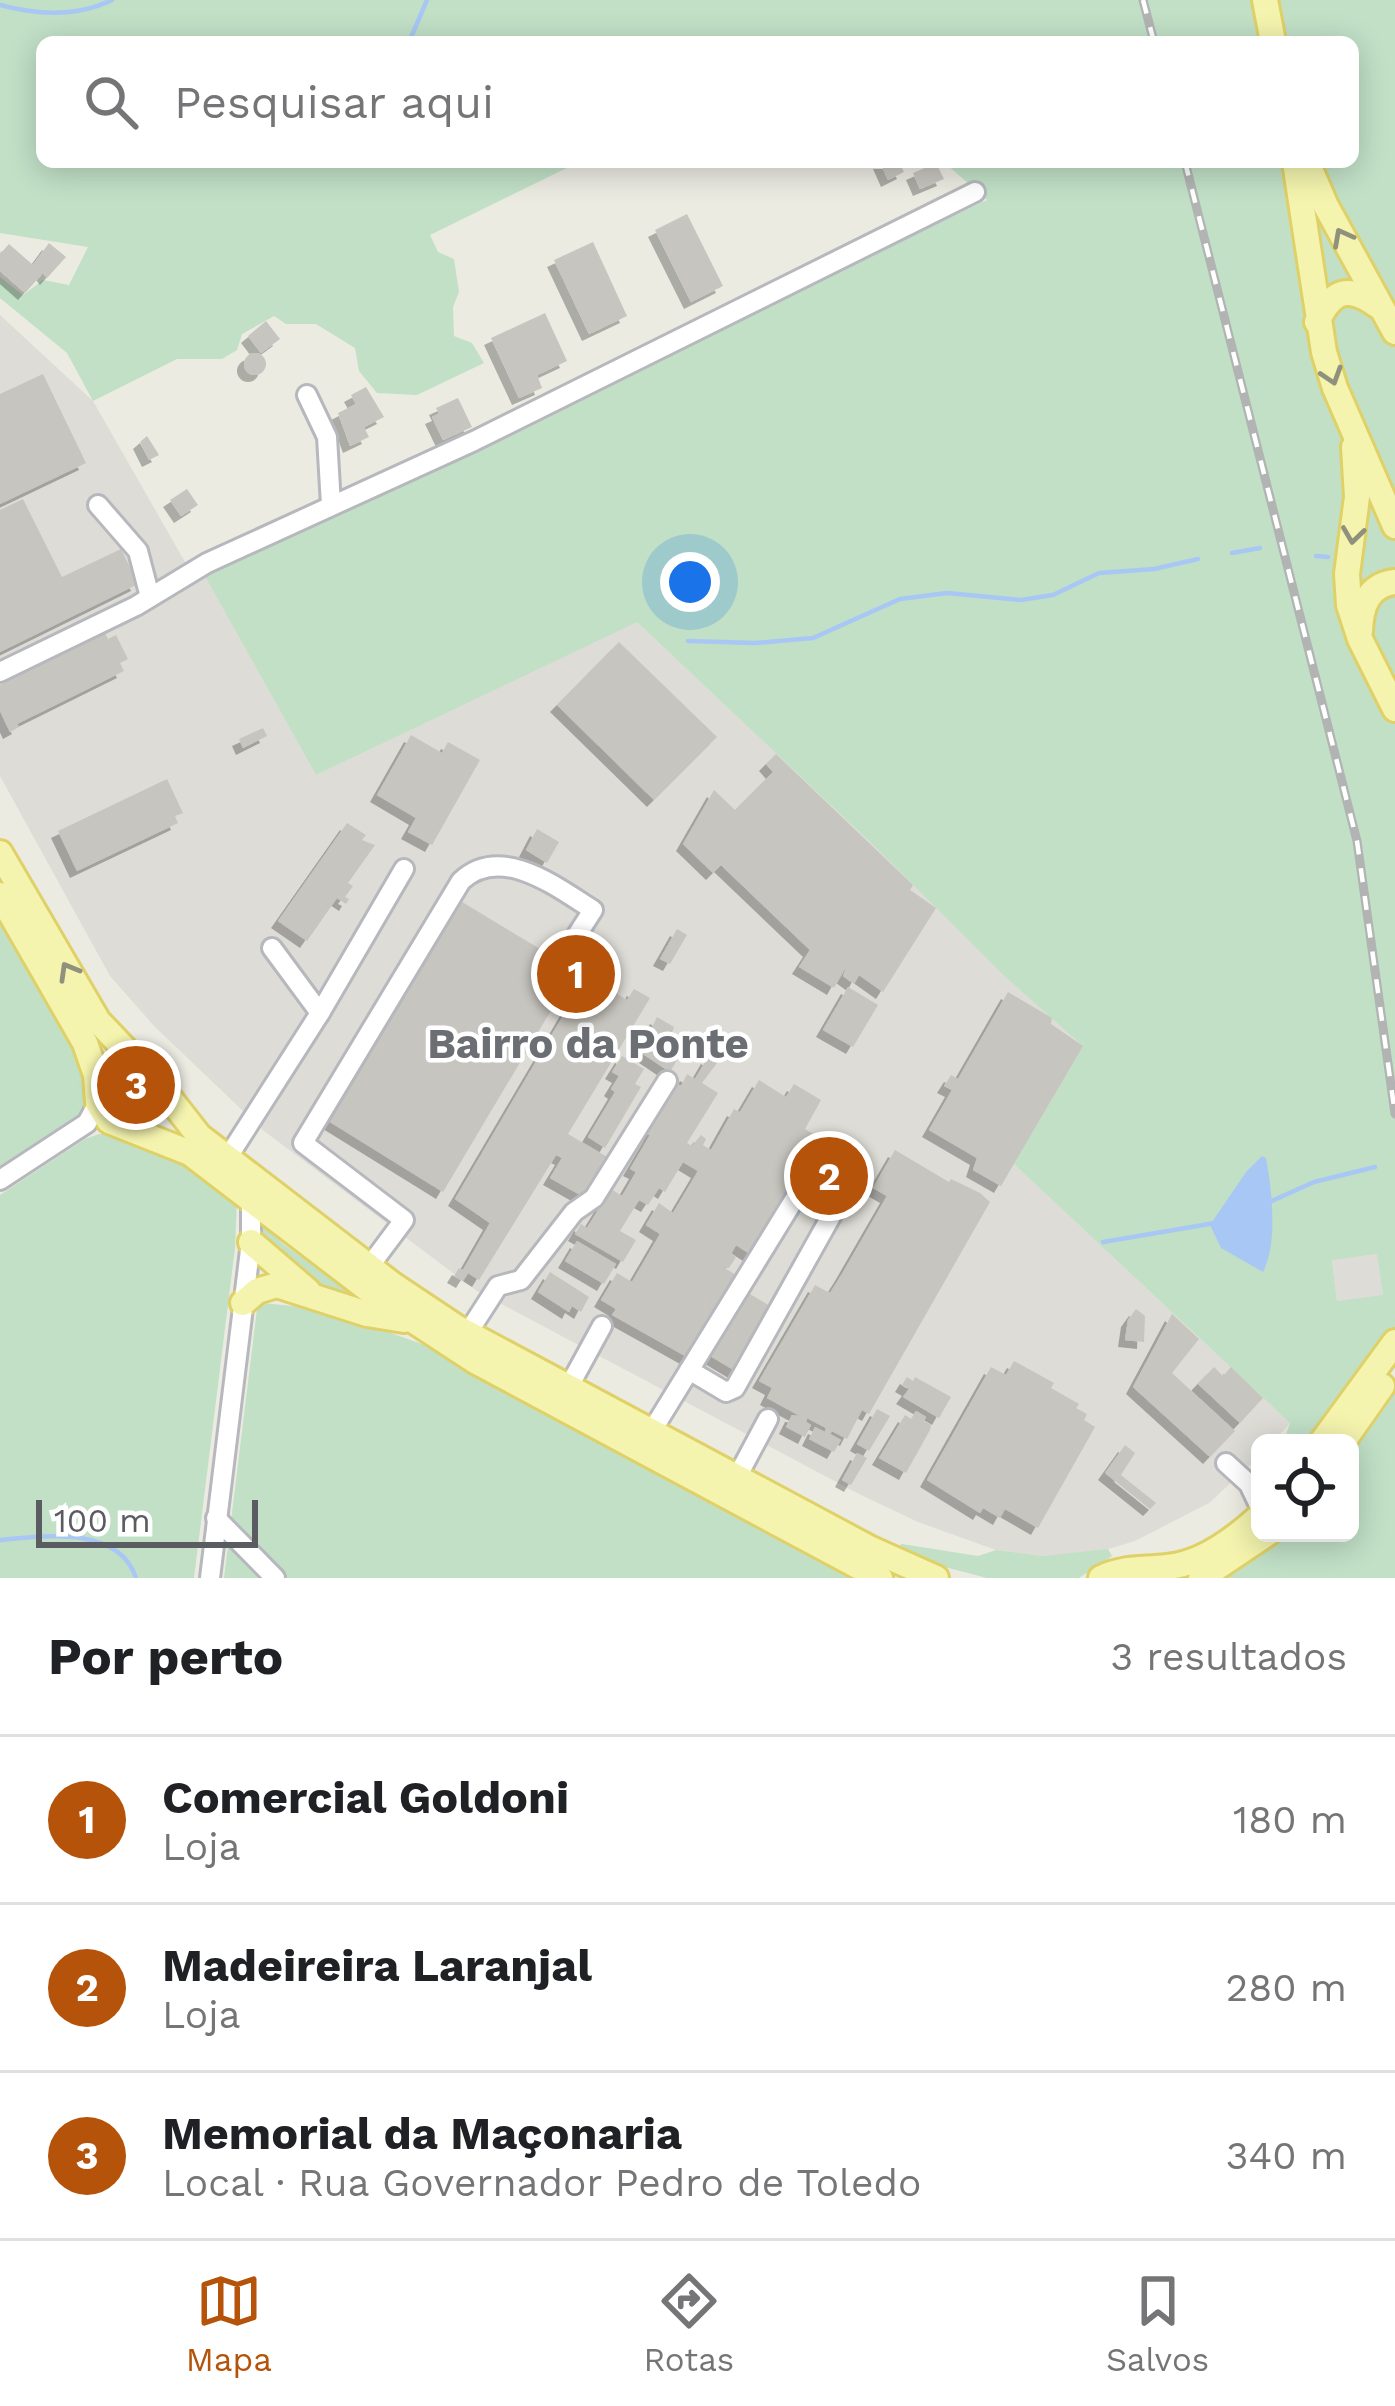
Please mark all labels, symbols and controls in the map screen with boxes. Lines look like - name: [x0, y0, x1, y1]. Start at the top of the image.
- search box: [36, 36, 1359, 168]
- icon: search: [78, 69, 144, 135]
- text: Pesquisar aqui: [174, 76, 494, 129]
- one-way arrow: [1334, 227, 1357, 249]
- one-way arrow: [1318, 365, 1343, 386]
- one-way arrow: [1341, 525, 1367, 545]
- your location: [660, 552, 720, 612]
- pin: 1: [537, 929, 615, 1019]
- one-way arrow: [60, 962, 83, 984]
- district label: Bairro da Ponte: [427, 1019, 749, 1068]
- pin: 3: [97, 1040, 175, 1130]
- pin: 2: [790, 1131, 868, 1221]
- map controls: [1251, 1434, 1359, 1542]
- button: locate: [1251, 1434, 1359, 1542]
- scale bar: [36, 1494, 258, 1547]
- text: 100 m: [54, 1501, 151, 1540]
- text: Por perto: [48, 1627, 283, 1686]
- text: 3 resultados: [1111, 1634, 1347, 1679]
- text: Comercial Goldoni: [162, 1771, 569, 1824]
- text: 1: [79, 1797, 95, 1842]
- text: 180 m: [1233, 1797, 1347, 1842]
- text: Loja: [162, 1824, 241, 1869]
- text: Madeireira Laranjal: [162, 1939, 592, 1992]
- text: 2: [75, 1965, 99, 2010]
- text: 280 m: [1226, 1965, 1347, 2010]
- text: Loja: [162, 1992, 241, 2037]
- text: Memorial da Maçonaria: [162, 2107, 682, 2160]
- text: 3: [75, 2133, 99, 2178]
- text: 340 m: [1226, 2133, 1347, 2178]
- text: Local · Rua Governador Pedro de Toledo: [162, 2160, 921, 2205]
- tab: Mapa: [186, 2268, 272, 2379]
- tab: Rotas: [643, 2268, 734, 2379]
- tab: Salvos: [1106, 2268, 1209, 2379]

